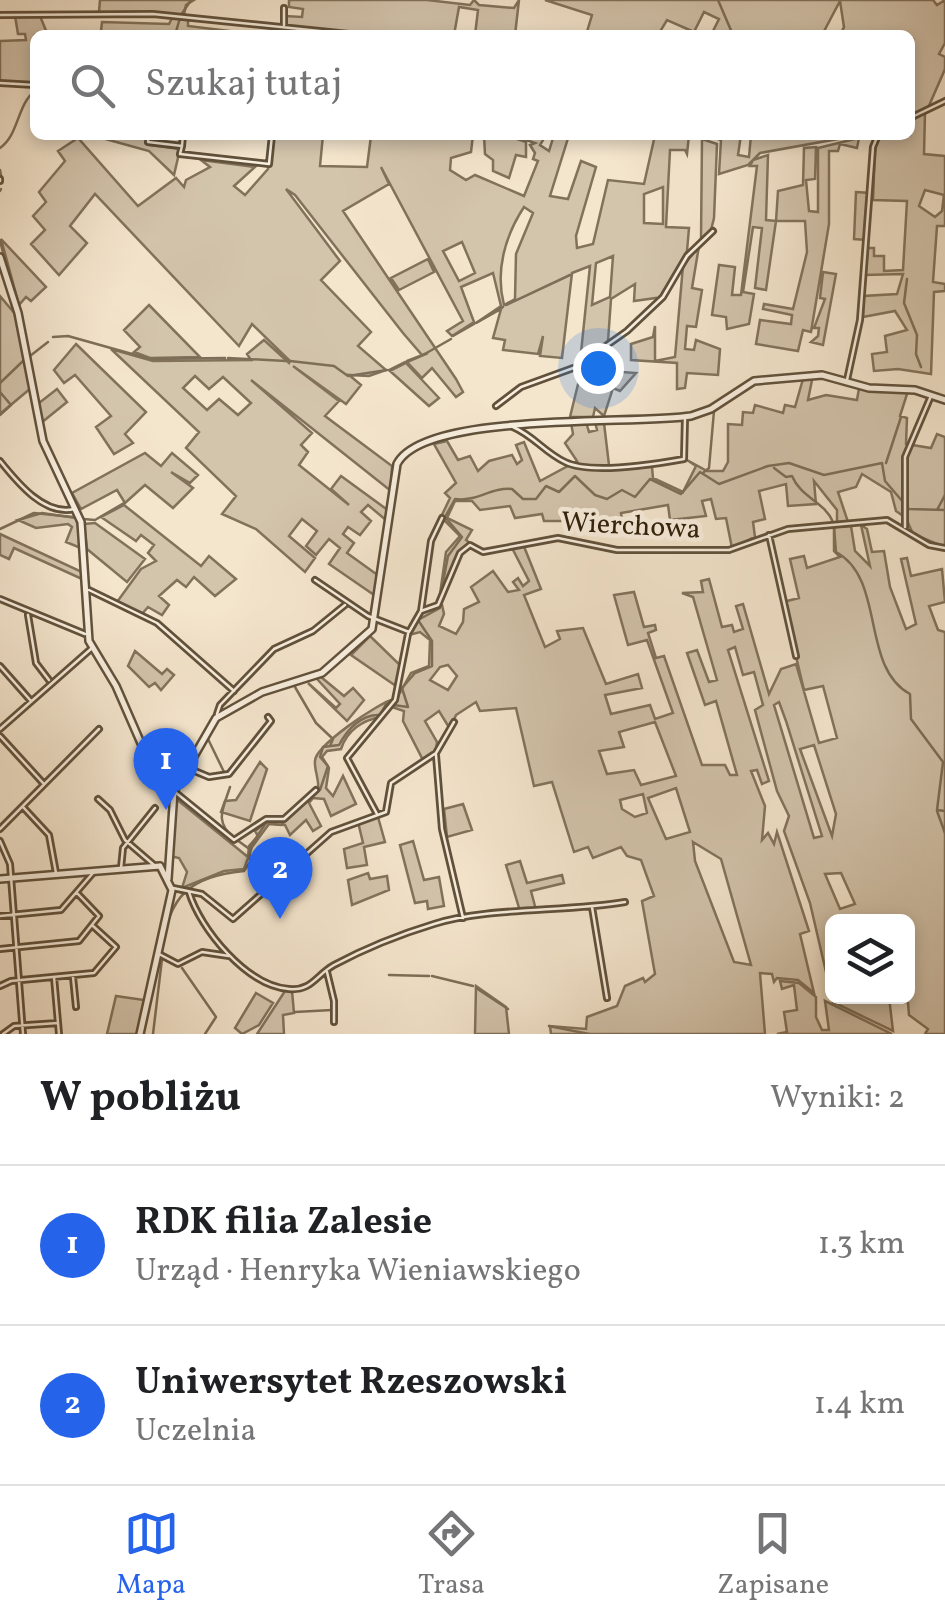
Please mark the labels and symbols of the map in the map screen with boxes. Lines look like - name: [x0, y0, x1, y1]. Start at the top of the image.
- your location: [573, 343, 624, 394]
- street label: Wierchowa: [560, 503, 702, 550]
- pin: 1: [134, 728, 198, 810]
- pin: 2: [248, 836, 312, 919]

